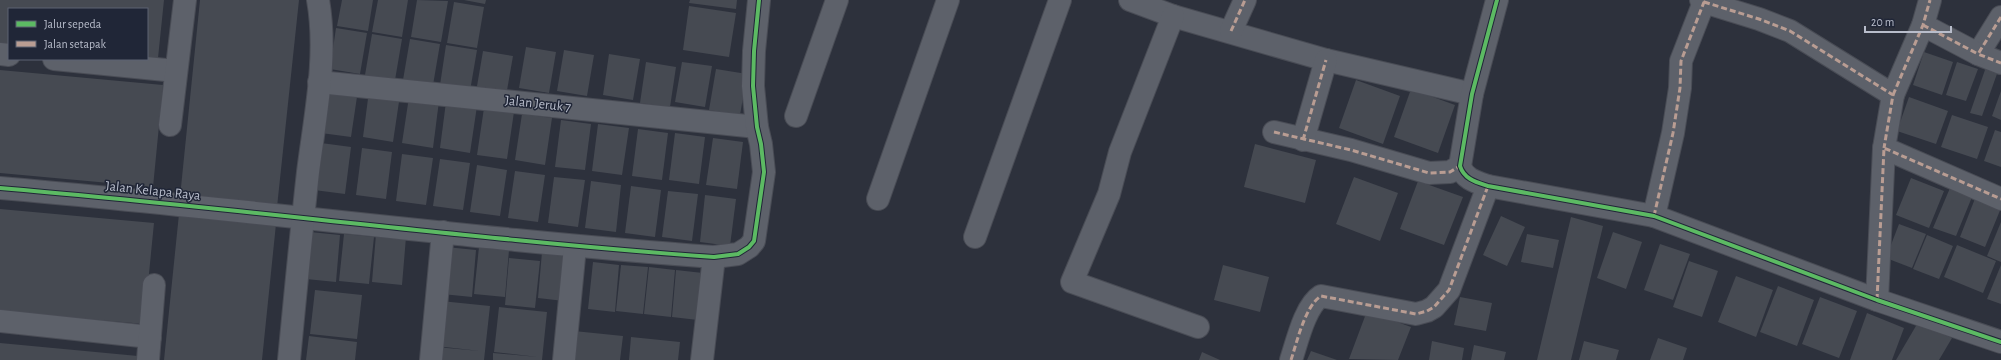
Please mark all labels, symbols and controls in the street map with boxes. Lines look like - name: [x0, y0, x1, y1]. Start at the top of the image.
- legend: [8, 8, 148, 60]
- scale bar: [1865, 8, 1951, 34]
- text: 20 m: [1871, 16, 1894, 28]
- text: Jalur sepeda: [44, 18, 102, 30]
- text: Jalan setapak: [44, 38, 107, 50]
- street label: Jalan Jeruk 7: [504, 94, 572, 114]
- street label: Jalan Kelapa Raya: [105, 179, 202, 203]

